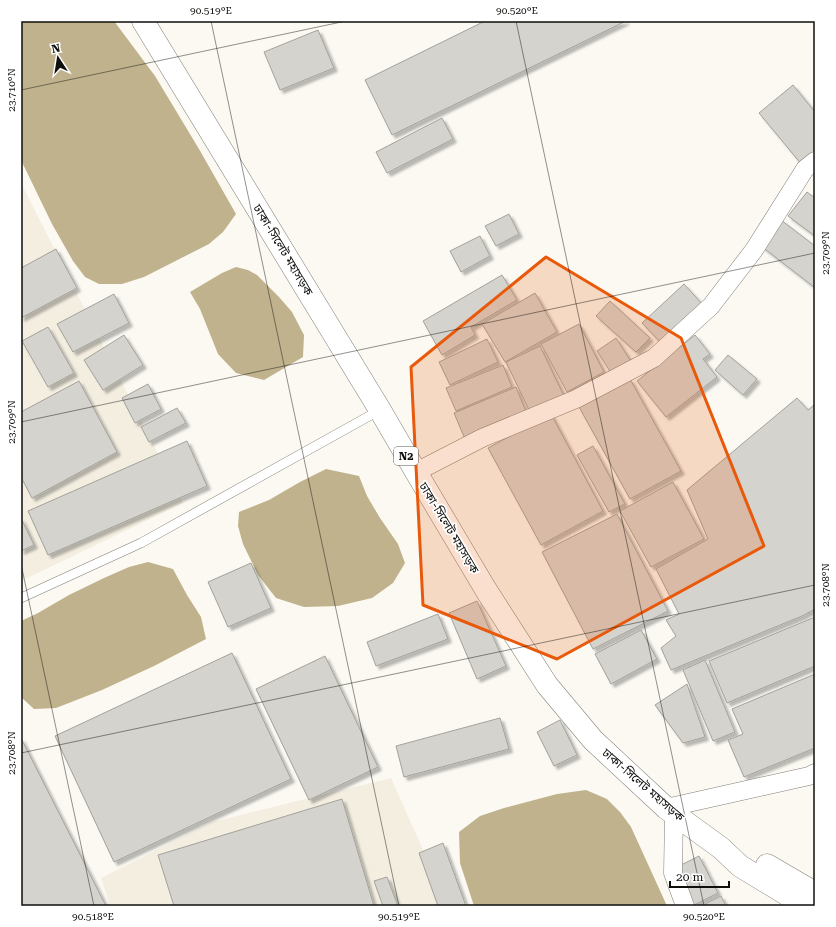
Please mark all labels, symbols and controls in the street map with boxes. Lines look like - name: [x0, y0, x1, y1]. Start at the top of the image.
- text: 90.519°E: [190, 5, 232, 16]
- text: 90.520°E: [496, 5, 538, 16]
- north arrow: [38, 38, 78, 78]
- text: N: [51, 41, 62, 56]
- text: 23.710°N: [6, 68, 17, 112]
- street label: ঢাকা-সিলেট মহাসড়ক: [250, 200, 317, 298]
- text: 23.709°N: [820, 231, 831, 275]
- text: 23.709°N: [6, 400, 17, 444]
- road number: N2: [394, 447, 418, 465]
- street label: ঢাকা-সিলেট মহাসড়ক: [416, 478, 483, 576]
- text: 23.708°N: [820, 563, 831, 607]
- text: 23.708°N: [6, 731, 17, 775]
- street label: ঢাকা-সিলেট মহাসড়ক: [598, 744, 688, 825]
- scale bar: [670, 863, 729, 889]
- text: 20 m: [676, 870, 703, 884]
- text: 90.518°E: [72, 911, 114, 922]
- text: 90.519°E: [378, 911, 420, 922]
- text: 90.520°E: [683, 911, 725, 922]

